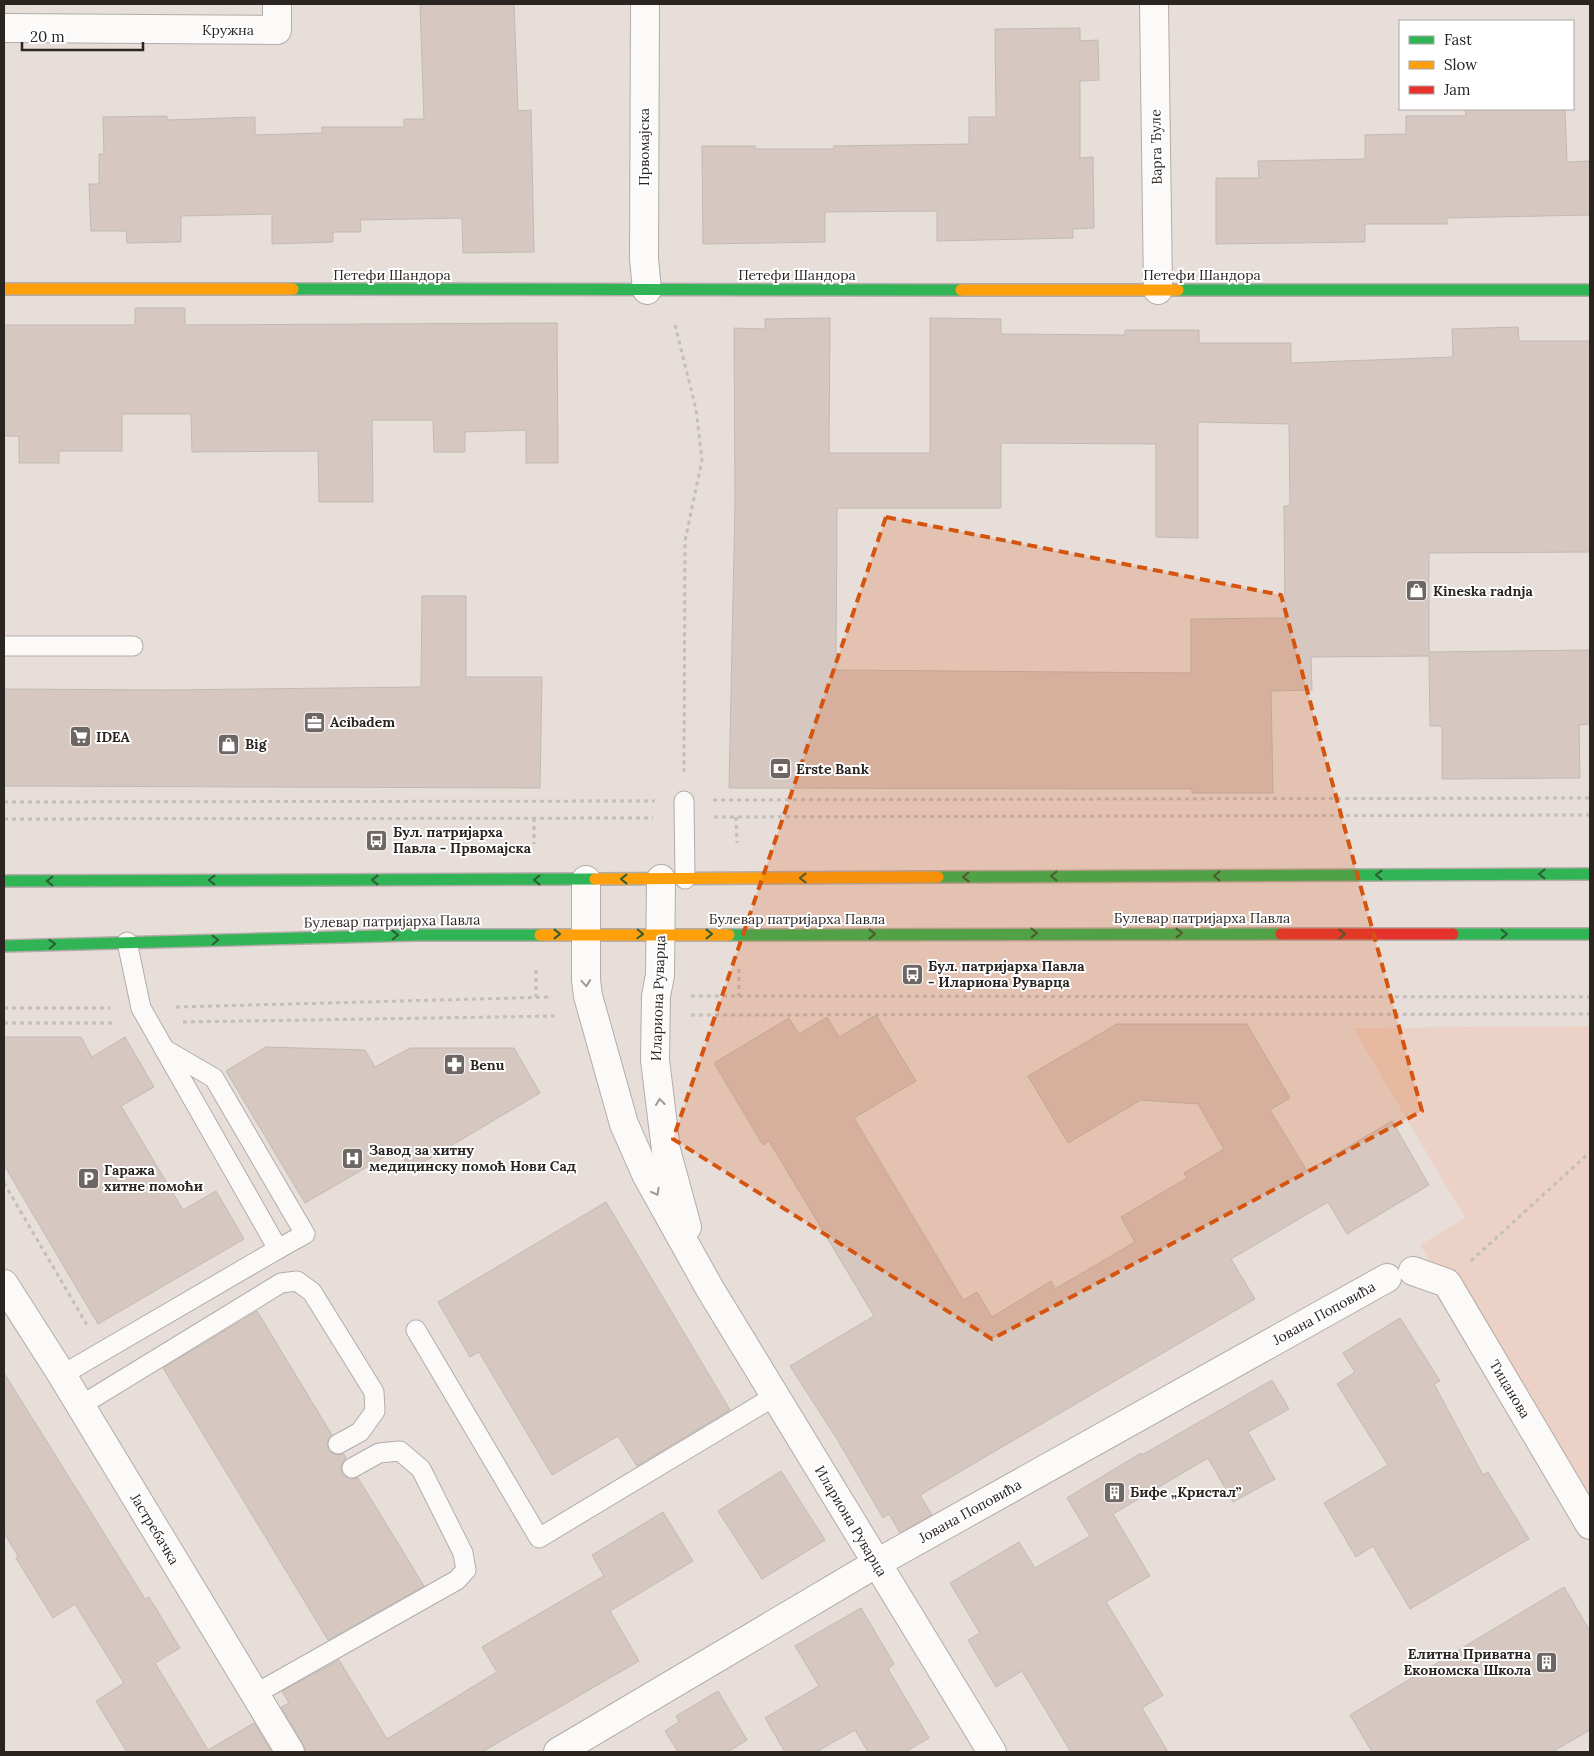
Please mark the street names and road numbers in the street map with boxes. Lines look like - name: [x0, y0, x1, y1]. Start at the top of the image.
- street label: Кружна: [202, 21, 254, 39]
- street label: Првомајска: [635, 108, 653, 186]
- street label: Варга Ђуле: [1146, 109, 1166, 185]
- street label: Петефи Шандора: [333, 266, 451, 284]
- street label: Петефи Шандора: [738, 266, 856, 284]
- street label: Петефи Шандора: [1143, 266, 1261, 284]
- street label: Булевар патријарха Павла: [1114, 909, 1290, 927]
- street label: Булевар патријарха Павла: [304, 910, 480, 932]
- street label: Булевар патријарха Павла: [709, 910, 885, 928]
- street label: Илариона Руварца: [647, 935, 669, 1061]
- street label: Јована Поповића: [1269, 1277, 1378, 1349]
- street label: Тицанова: [1486, 1357, 1534, 1421]
- street label: Илариона Руварца: [811, 1462, 891, 1580]
- street label: Јована Поповића: [915, 1475, 1024, 1547]
- street label: Јастребачка: [126, 1489, 183, 1568]

